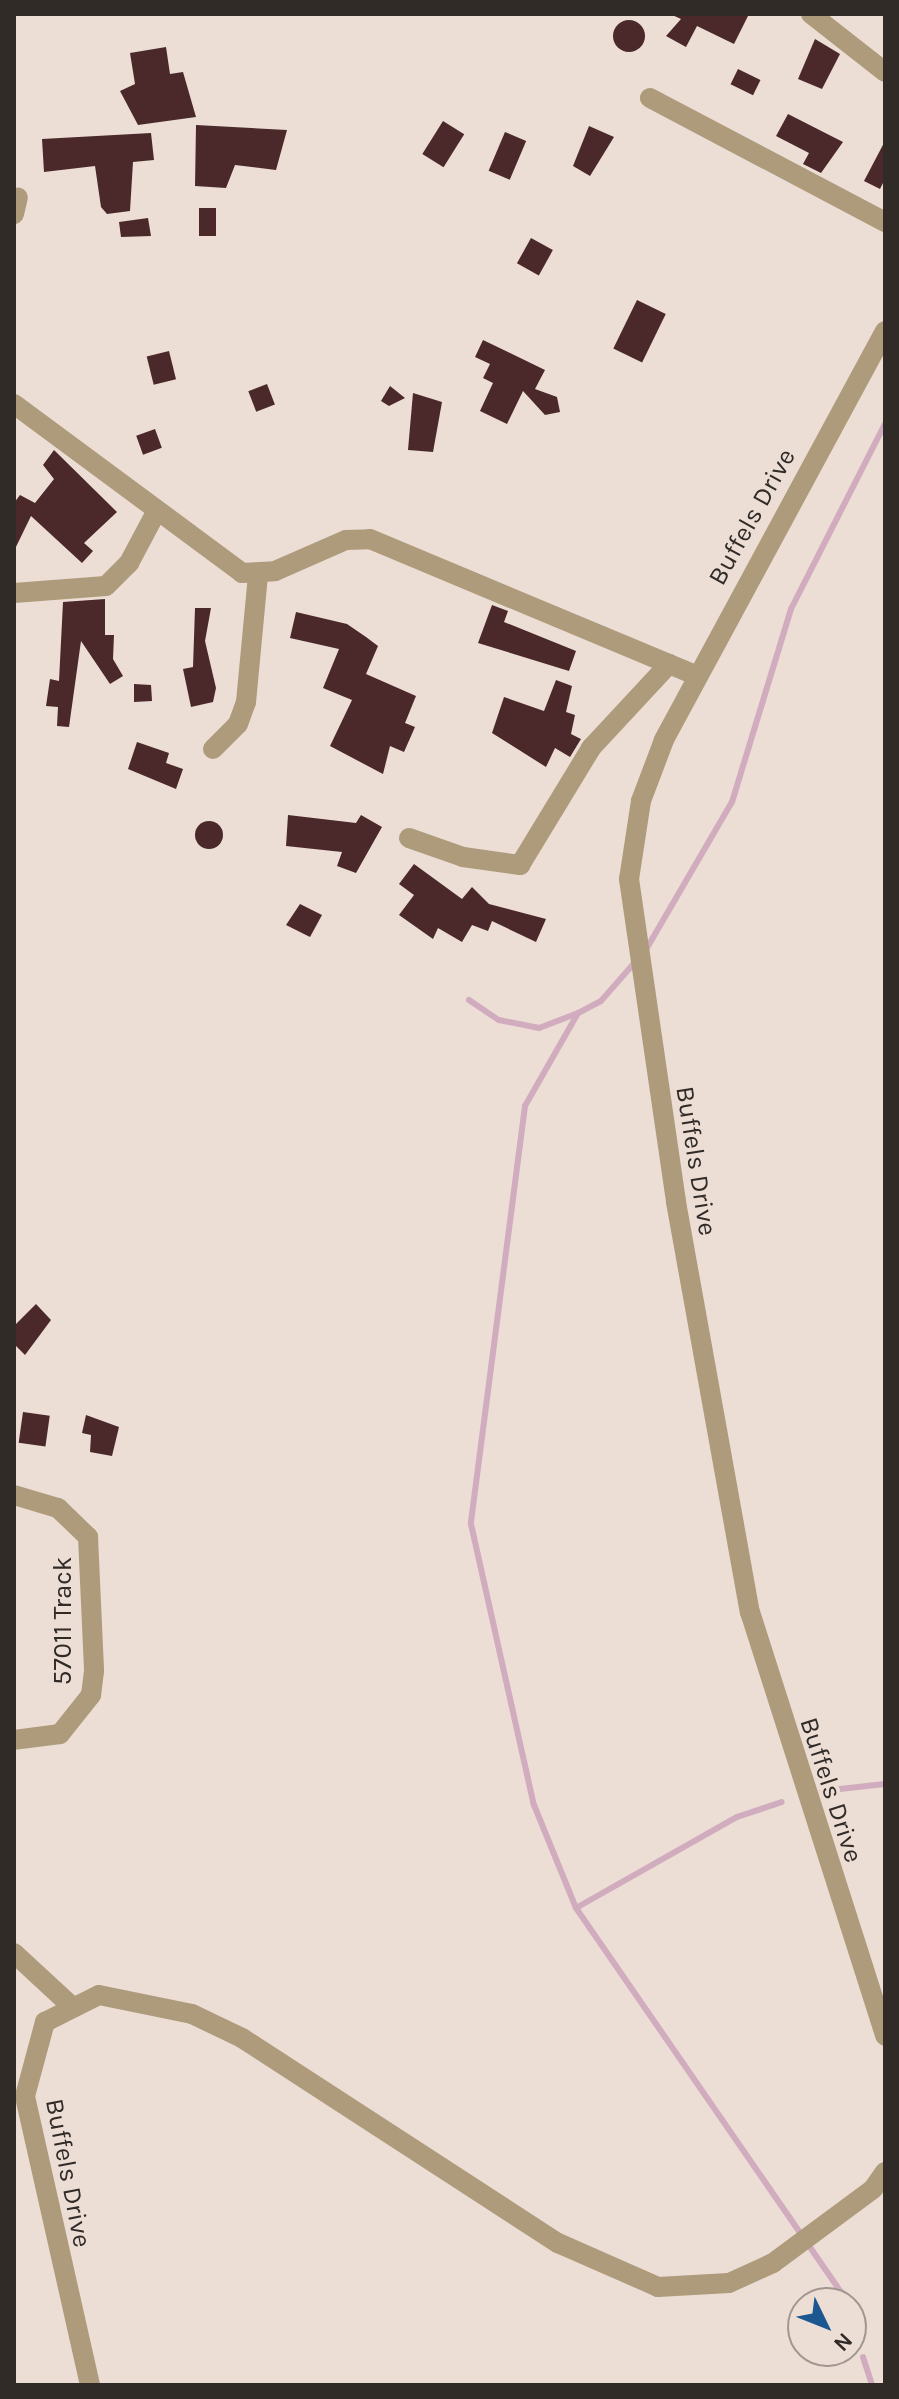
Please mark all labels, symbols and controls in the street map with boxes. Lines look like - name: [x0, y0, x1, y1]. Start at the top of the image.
- street label: Buffels Drive: [702, 443, 802, 591]
- street label: Buffels Drive: [669, 1084, 723, 1238]
- street label: 57011 Track: [47, 1557, 79, 1685]
- street label: Buffels Drive: [793, 1713, 869, 1867]
- street label: Buffels Drive: [38, 2096, 98, 2250]
- north arrow: [787, 2287, 867, 2367]
- text: N: [828, 2327, 858, 2357]

